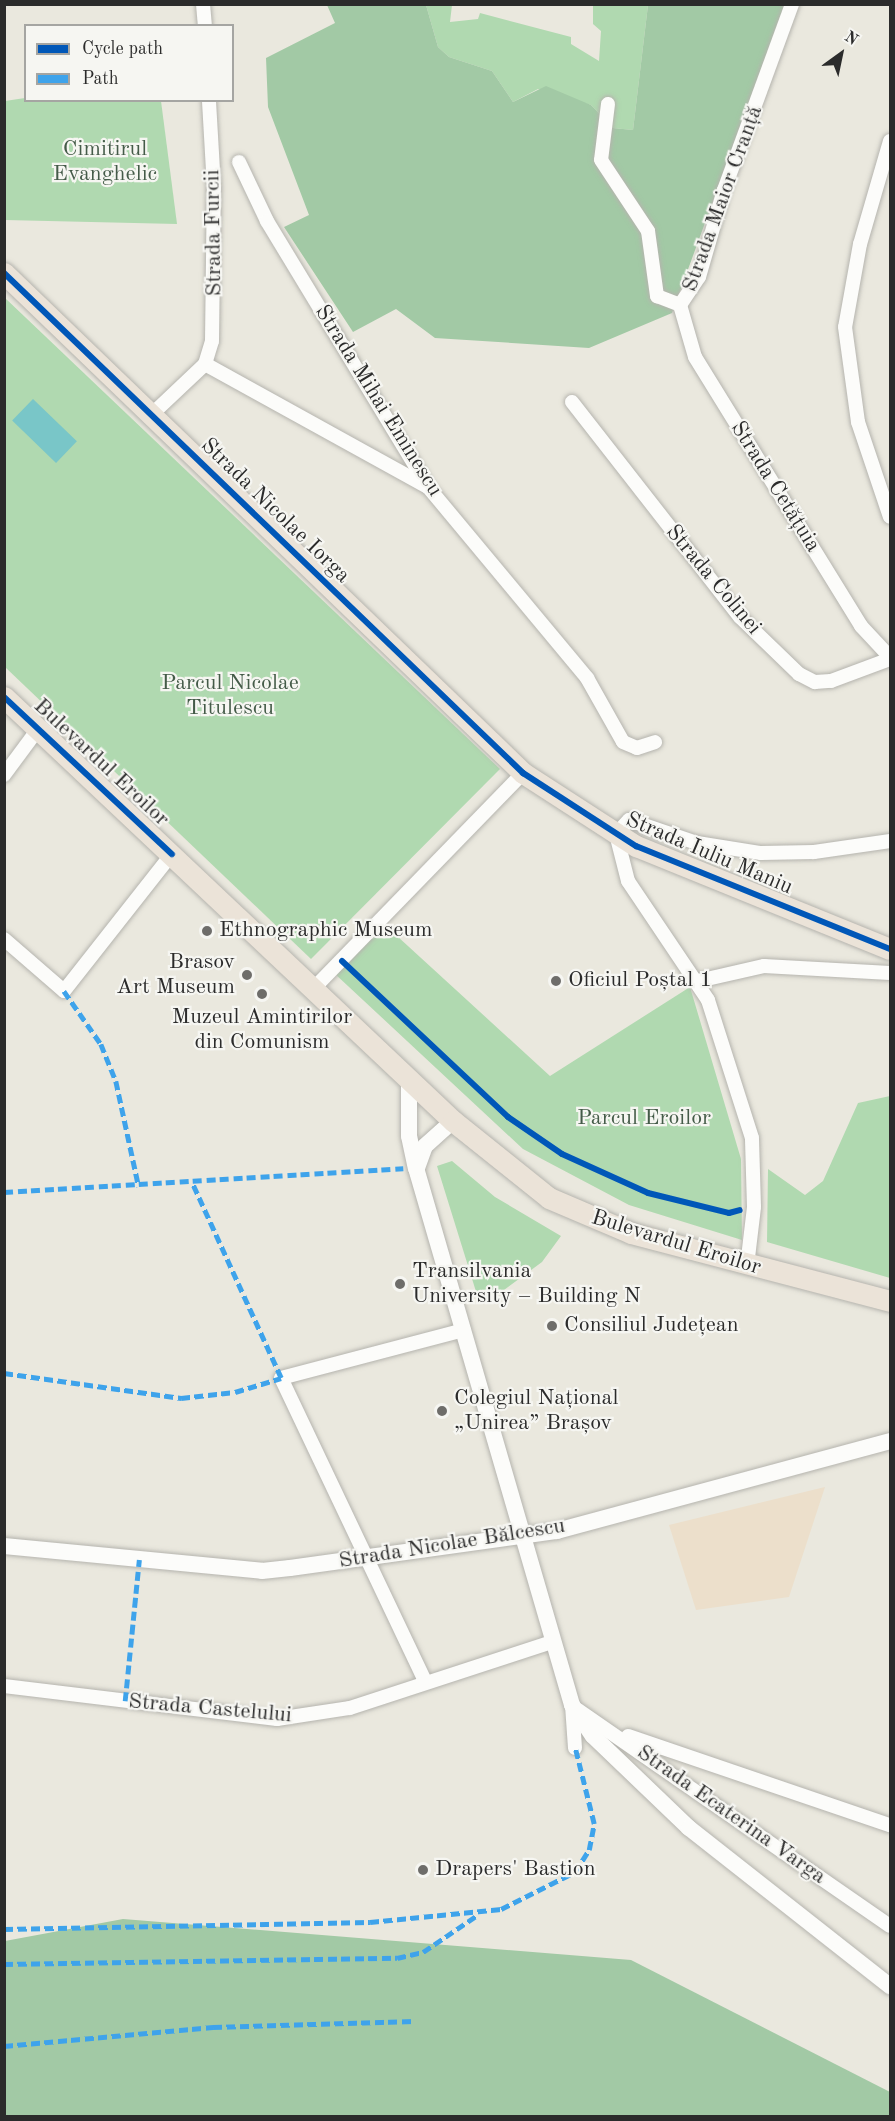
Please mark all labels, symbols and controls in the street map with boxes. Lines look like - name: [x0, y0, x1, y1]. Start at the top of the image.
- legend: [24, 24, 234, 102]
- north arrow: [811, 24, 871, 84]
- text: N: [841, 29, 860, 49]
- text: Cycle path: [82, 40, 163, 58]
- text: Path: [82, 70, 118, 88]
- street label: Strada Maior Cranță: [677, 102, 769, 296]
- park label: Cimitirul Evanghelic: [53, 136, 157, 188]
- street label: Strada Furcii: [200, 169, 228, 297]
- street label: Strada Mihai Eminescu: [308, 300, 448, 502]
- street label: Strada Cetățuia: [724, 417, 826, 557]
- street label: Strada Nicolae Iorga: [195, 433, 355, 589]
- street label: Strada Colinei: [659, 520, 767, 640]
- park label: Parcul Nicolae Titulescu: [161, 670, 299, 722]
- street label: Bulevardul Eroilor: [28, 693, 174, 833]
- street label: Strada Iuliu Maniu: [622, 807, 796, 901]
- place label: Ethnographic Museum: [219, 918, 433, 944]
- marker: Ethnographic Museum: [200, 924, 214, 938]
- place label: Brasov Art Museum: [116, 949, 235, 1000]
- marker: Brasov Art Museum: [240, 968, 254, 982]
- place label: Oficiul Poștal 1: [568, 968, 712, 994]
- marker: Oficiul Poștal 1: [549, 974, 563, 988]
- marker: Muzeul Amintirilor din Comunism: [255, 987, 269, 1001]
- place label: Muzeul Amintirilor din Comunism: [172, 1004, 352, 1056]
- park label: Parcul Eroilor: [577, 1106, 711, 1132]
- street label: Bulevardul Eroilor: [588, 1205, 764, 1281]
- place label: Transilvania University – Building N: [412, 1258, 641, 1310]
- marker: Transilvania University – Building N: [393, 1277, 407, 1291]
- place label: Consiliul Județean: [564, 1313, 739, 1339]
- marker: Consiliul Județean: [545, 1319, 559, 1333]
- place label: Colegiul Național „Unirea” Brașov: [454, 1385, 618, 1436]
- marker: Colegiul Național „Unirea” Brașov: [435, 1404, 449, 1418]
- street label: Strada Nicolae Bălcescu: [337, 1513, 567, 1575]
- street label: Strada Castelului: [127, 1689, 293, 1729]
- street label: Strada Ecaterina Varga: [631, 1740, 831, 1890]
- place label: Drapers' Bastion: [435, 1857, 596, 1883]
- marker: Drapers' Bastion: [416, 1863, 430, 1877]

